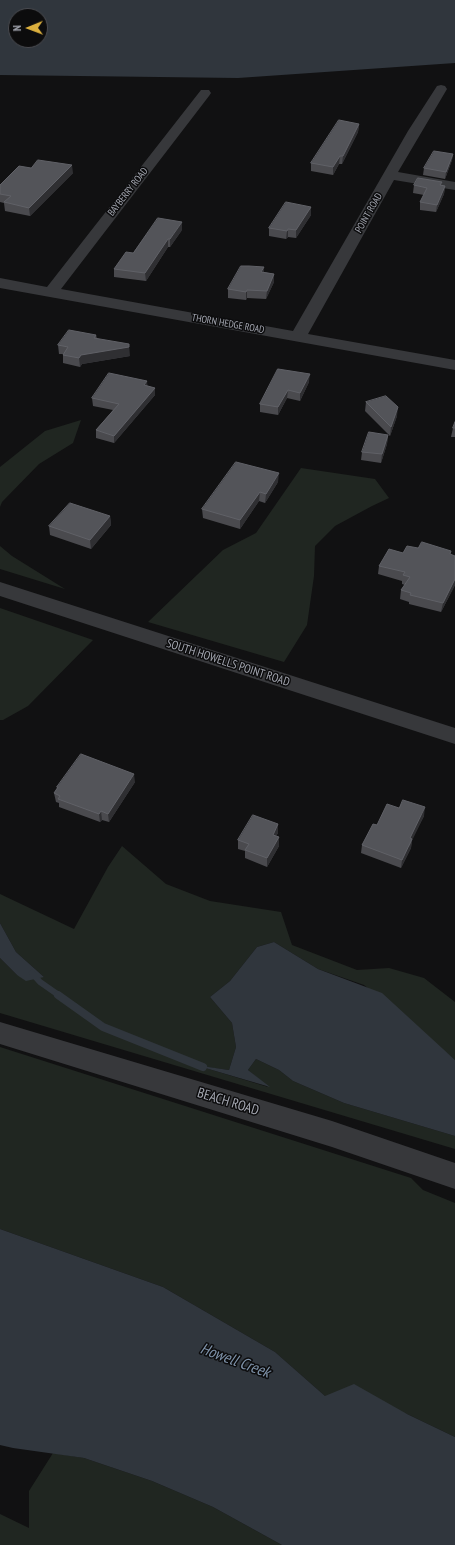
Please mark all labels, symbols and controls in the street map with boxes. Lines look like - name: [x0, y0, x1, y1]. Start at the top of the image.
- north arrow: [8, 8, 48, 48]
- text: N: [10, 25, 24, 31]
- street label: BAYBERRY ROAD: [105, 165, 151, 219]
- street label: POINT ROAD: [353, 191, 385, 235]
- street label: THORN HEDGE ROAD: [191, 312, 265, 336]
- street label: SOUTH HOWELLS POINT ROAD: [165, 636, 291, 690]
- street label: BEACH ROAD: [195, 1085, 261, 1119]
- water label: Howell Creek: [197, 1340, 273, 1382]

